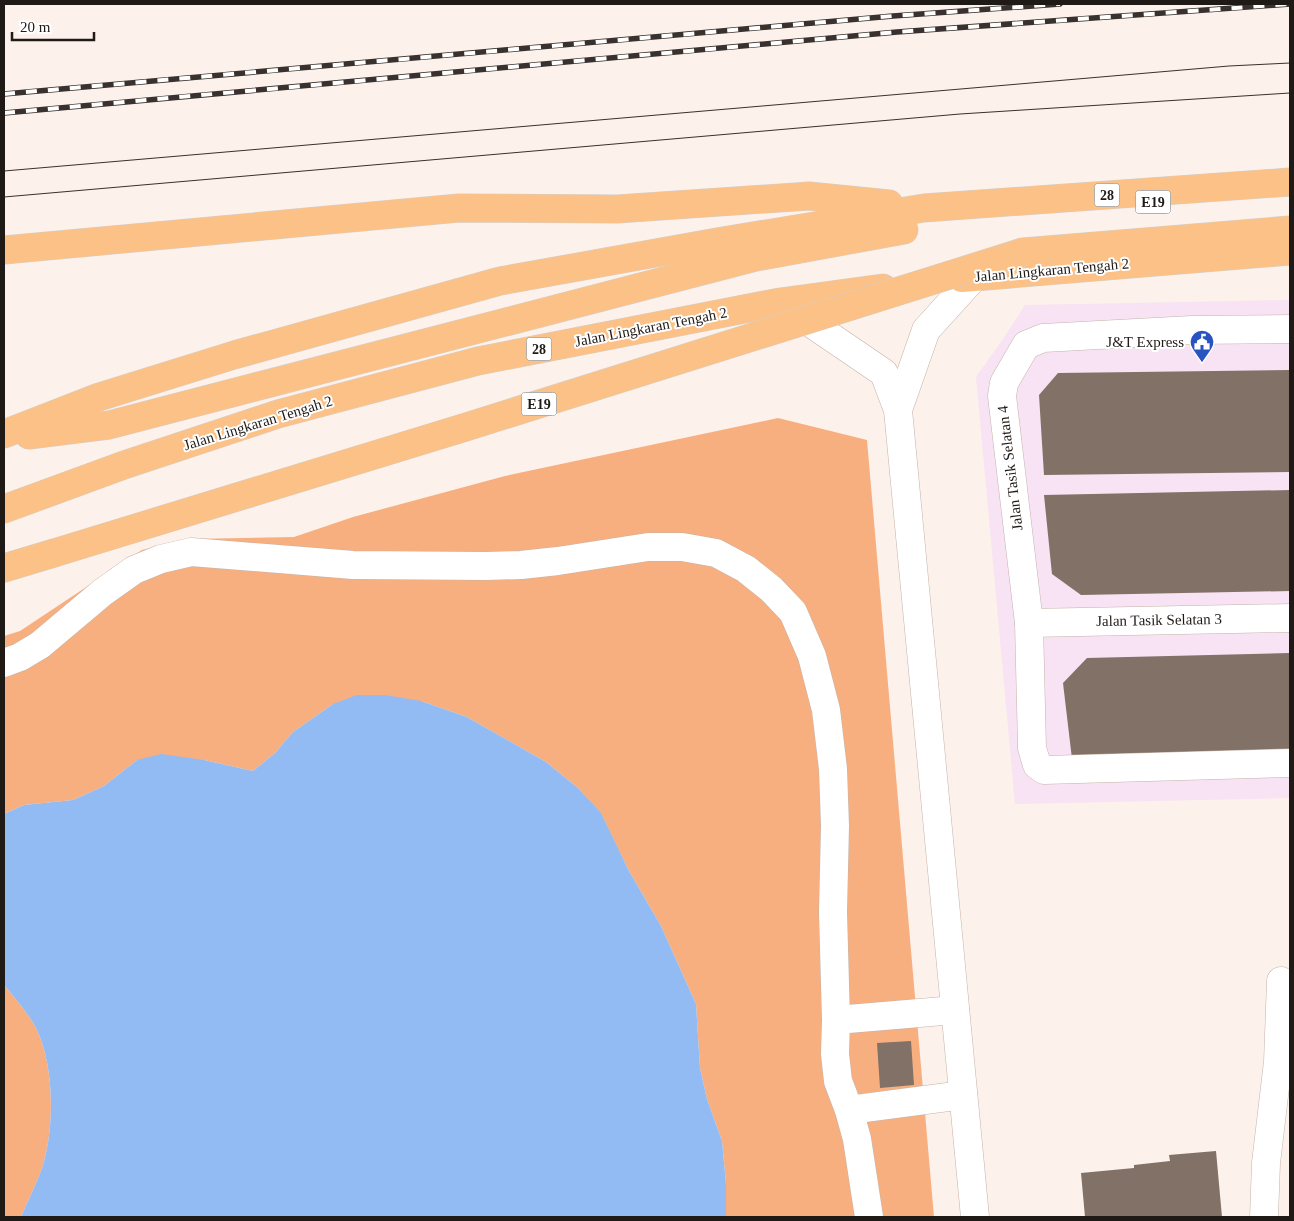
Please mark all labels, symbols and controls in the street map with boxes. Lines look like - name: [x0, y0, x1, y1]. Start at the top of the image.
- scale bar: [12, 10, 95, 42]
- text: 20 m: [20, 19, 51, 35]
- road number: 28: [1094, 184, 1120, 206]
- road number: E19: [1136, 190, 1170, 213]
- street label: Jalan Lingkaran Tengah 2: [974, 255, 1130, 285]
- street label: Jalan Lingkaran Tengah 2: [573, 304, 729, 350]
- public building icon: J&T Express: [1189, 329, 1215, 363]
- place label: J&T Express: [1106, 334, 1184, 350]
- road number: 28: [526, 338, 552, 360]
- road number: E19: [522, 392, 556, 416]
- street label: Jalan Lingkaran Tengah 2: [182, 393, 334, 453]
- street label: Jalan Tasik Selatan 4: [994, 404, 1026, 531]
- street label: Jalan Tasik Selatan 3: [1096, 611, 1222, 629]

